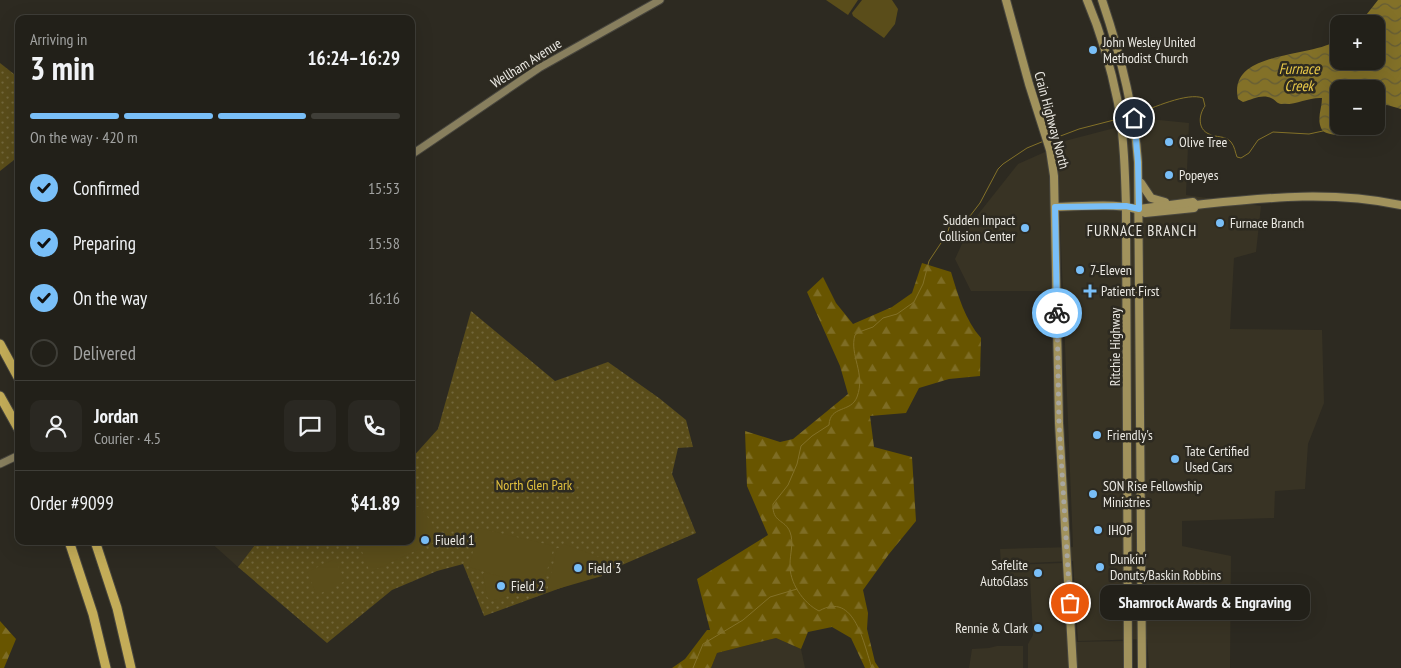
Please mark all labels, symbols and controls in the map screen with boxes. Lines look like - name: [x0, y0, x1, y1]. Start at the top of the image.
- map controls: [1330, 15, 1385, 135]
- button: +: [1330, 15, 1385, 70]
- text: Arriving in: [30, 29, 87, 49]
- place label: John Wesley United Methodist Church: [1102, 33, 1196, 67]
- street label: Wellham Avenue: [487, 34, 565, 92]
- marker: John Wesley United Methodist Church: [1087, 44, 1099, 56]
- text: 16:24–16:29: [307, 46, 400, 70]
- text: 3 min: [30, 47, 95, 89]
- water label: Furnace Creek: [1279, 59, 1320, 95]
- street label: Crain Highway North: [1030, 69, 1074, 171]
- button: −: [1330, 80, 1385, 135]
- pin: [1113, 97, 1155, 139]
- icon: home: [1120, 104, 1148, 132]
- text: On the way · 420 m: [30, 127, 138, 147]
- place label: Olive Tree: [1179, 133, 1227, 151]
- marker: Olive Tree: [1163, 136, 1175, 148]
- place label: Popeyes: [1179, 166, 1219, 184]
- marker: Popeyes: [1163, 169, 1175, 181]
- icon: check: [30, 174, 58, 202]
- text: Confirmed: [73, 176, 140, 200]
- text: 15:53: [368, 178, 400, 198]
- place label: Sudden Impact Collision Center: [939, 211, 1015, 245]
- place label: Furnace Branch: [1230, 214, 1304, 232]
- marker: Furnace Branch: [1214, 217, 1226, 229]
- district label: FURNACE BRANCH: [1087, 221, 1197, 240]
- marker: Sudden Impact Collision Center: [1019, 222, 1031, 234]
- icon: check: [30, 229, 58, 257]
- text: Preparing: [73, 231, 136, 255]
- text: 15:58: [368, 233, 400, 253]
- place label: 7-Eleven: [1090, 261, 1132, 279]
- marker: 7-Eleven: [1074, 264, 1086, 276]
- place label: Patient First: [1101, 282, 1160, 300]
- icon: check: [30, 284, 58, 312]
- marker: Patient First: [1083, 284, 1097, 298]
- text: On the way: [73, 286, 147, 310]
- text: 16:16: [368, 288, 400, 308]
- courier: [1032, 288, 1082, 338]
- icon: bike: [1043, 299, 1071, 327]
- street label: Ritchie Highway: [1106, 307, 1124, 386]
- text: Delivered: [73, 341, 136, 365]
- button: person: [30, 400, 82, 452]
- button: chat: [284, 400, 336, 452]
- button: phone: [348, 400, 400, 452]
- text: Jordan: [94, 404, 138, 428]
- place label: Friendly's: [1107, 426, 1153, 444]
- text: Courier · 4.5: [94, 428, 161, 448]
- marker: Friendly's: [1091, 429, 1103, 441]
- place label: Tate Certified Used Cars: [1185, 442, 1249, 476]
- marker: Tate Certified Used Cars: [1169, 453, 1181, 465]
- park label: North Glen Park: [496, 476, 573, 494]
- place label: SON Rise Fellowship Ministries: [1103, 477, 1203, 511]
- marker: SON Rise Fellowship Ministries: [1087, 488, 1099, 500]
- text: Order #9099: [30, 491, 114, 515]
- text: $41.89: [351, 491, 400, 515]
- place label: IHOP: [1108, 521, 1133, 539]
- marker: IHOP: [1092, 524, 1104, 536]
- place label: Fiueld 1: [435, 531, 474, 549]
- marker: Fiueld 1: [419, 534, 431, 546]
- place label: Dunkin' Donuts/Baskin Robbins: [1110, 550, 1221, 584]
- place label: Safelite AutoGlass: [980, 556, 1028, 590]
- place label: Field 3: [588, 559, 621, 577]
- marker: Dunkin' Donuts/Baskin Robbins: [1094, 561, 1106, 573]
- marker: Field 3: [572, 562, 584, 574]
- marker: Safelite AutoGlass: [1032, 567, 1044, 579]
- place label: Field 2: [511, 577, 544, 595]
- marker: Field 2: [495, 580, 507, 592]
- pin: [1049, 582, 1091, 624]
- callout: Shamrock Awards & Engraving: [1100, 586, 1310, 620]
- icon: bag: [1056, 589, 1084, 617]
- text: Shamrock Awards & Engraving: [1119, 592, 1291, 612]
- place label: Rennie & Clark: [955, 619, 1029, 637]
- marker: Rennie & Clark: [1032, 622, 1044, 634]

